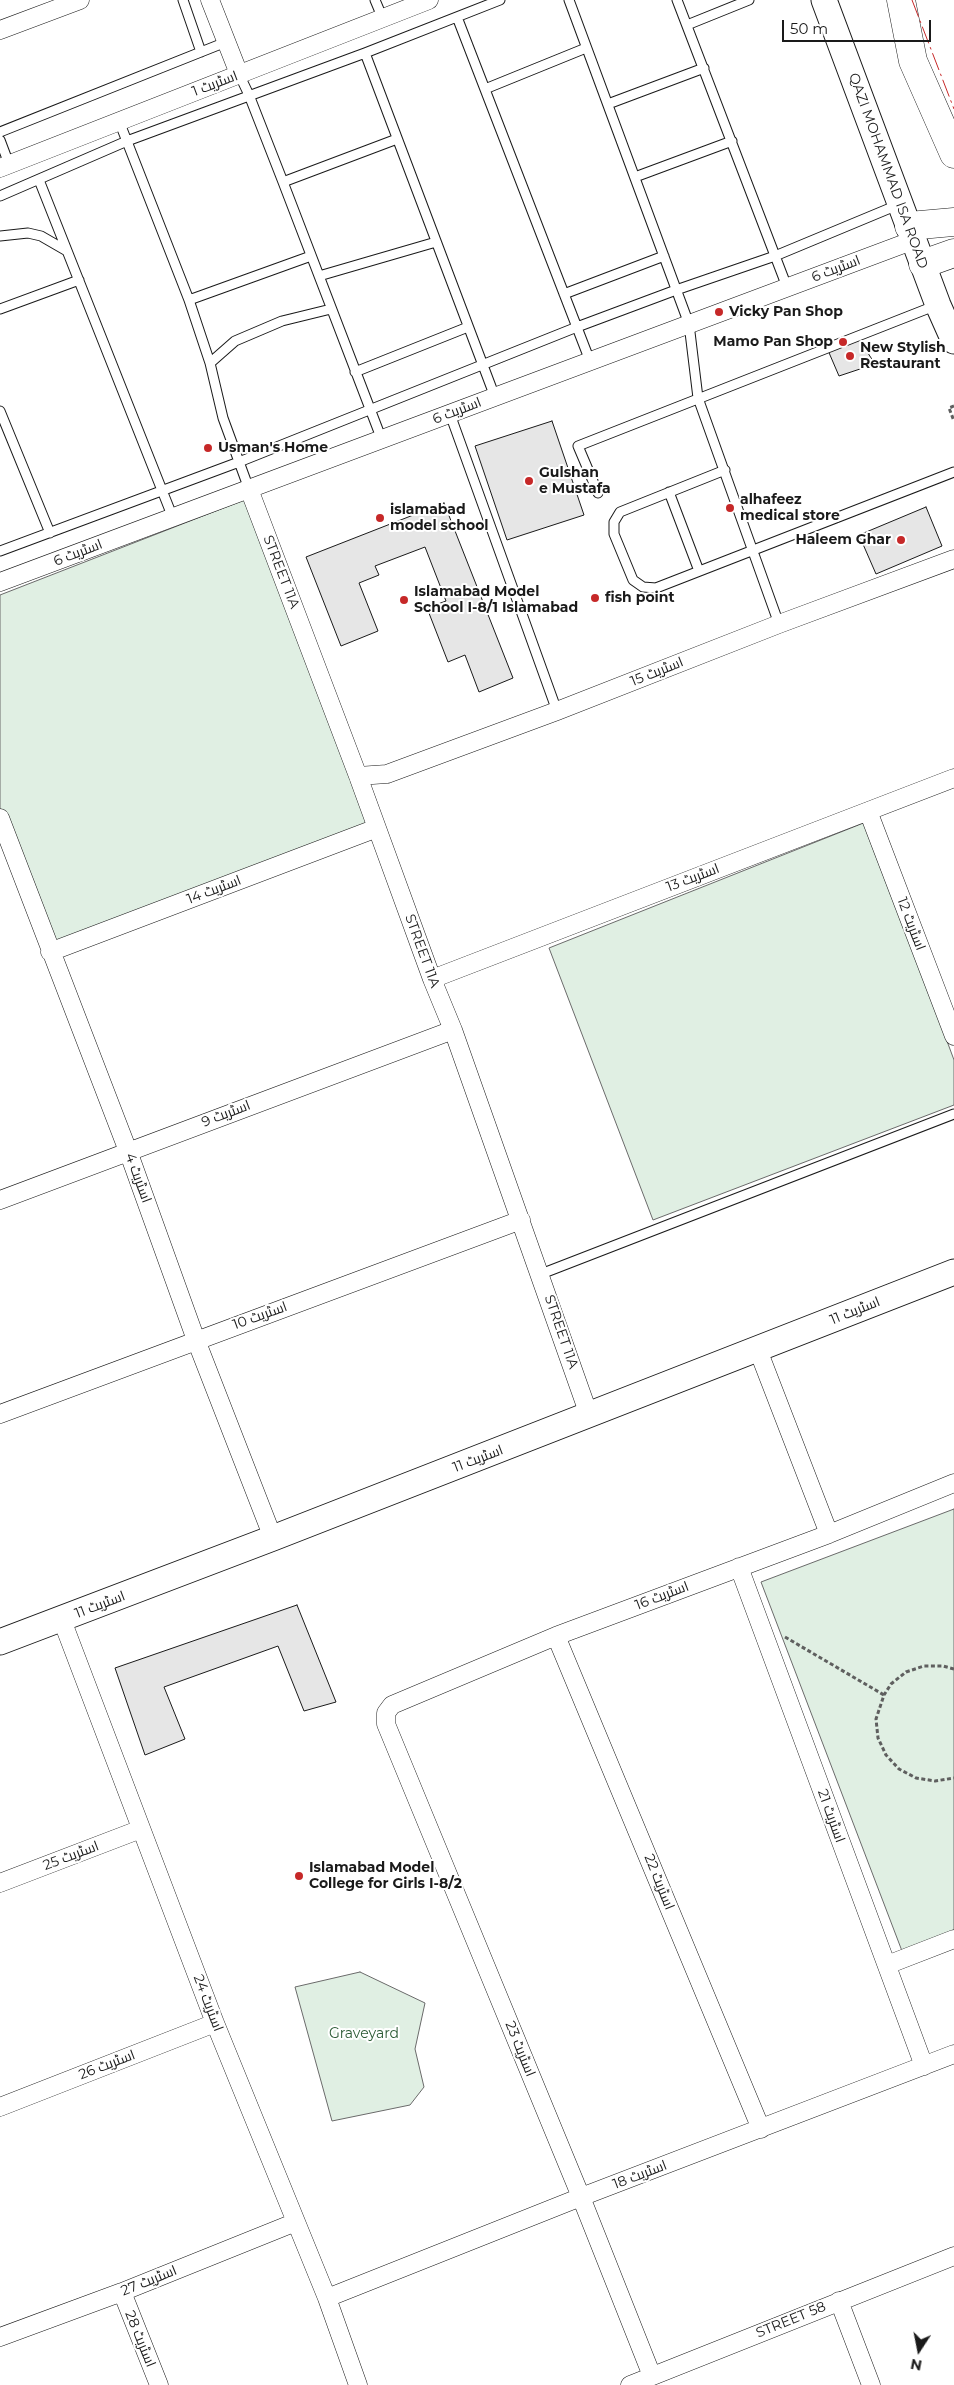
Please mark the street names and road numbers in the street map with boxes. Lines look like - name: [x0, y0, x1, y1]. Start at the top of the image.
- street label: اسٹریٹ 1: [190, 68, 240, 100]
- street label: QAZI MOHAMMAD ISA ROAD: [845, 71, 931, 271]
- street label: اسٹریٹ 6: [809, 252, 863, 286]
- street label: اسٹریٹ 6: [430, 394, 484, 428]
- street label: STREET 11A: [259, 533, 303, 611]
- street label: اسٹریٹ 6: [51, 536, 105, 570]
- street label: اسٹریٹ 15: [628, 654, 686, 690]
- street label: اسٹریٹ 13: [664, 860, 722, 896]
- street label: اسٹریٹ 14: [184, 872, 244, 908]
- street label: اسٹریٹ 12: [893, 895, 929, 953]
- street label: STREET 11A: [401, 912, 443, 990]
- street label: اسٹریٹ 9: [199, 1097, 253, 1131]
- street label: اسٹریٹ 4: [121, 1151, 155, 1205]
- street label: STREET 11A: [540, 1293, 582, 1371]
- street label: اسٹریٹ 11: [827, 1293, 883, 1329]
- street label: اسٹریٹ 10: [230, 1298, 290, 1334]
- street label: اسٹریٹ 11: [450, 1442, 506, 1476]
- street label: اسٹریٹ 16: [633, 1578, 691, 1614]
- street label: اسٹریٹ 11: [72, 1588, 128, 1622]
- street label: اسٹریٹ 21: [814, 1787, 848, 1845]
- street label: اسٹریٹ 25: [41, 1838, 101, 1874]
- street label: اسٹریٹ 22: [640, 1852, 678, 1912]
- street label: اسٹریٹ 24: [190, 1972, 226, 2034]
- street label: اسٹریٹ 23: [501, 2019, 539, 2079]
- street label: اسٹریٹ 26: [76, 2047, 138, 2083]
- street label: اسٹریٹ 18: [611, 2157, 669, 2193]
- street label: اسٹریٹ 27: [119, 2262, 179, 2300]
- street label: STREET 58: [754, 2298, 828, 2342]
- street label: اسٹریٹ 28: [121, 2308, 159, 2370]

